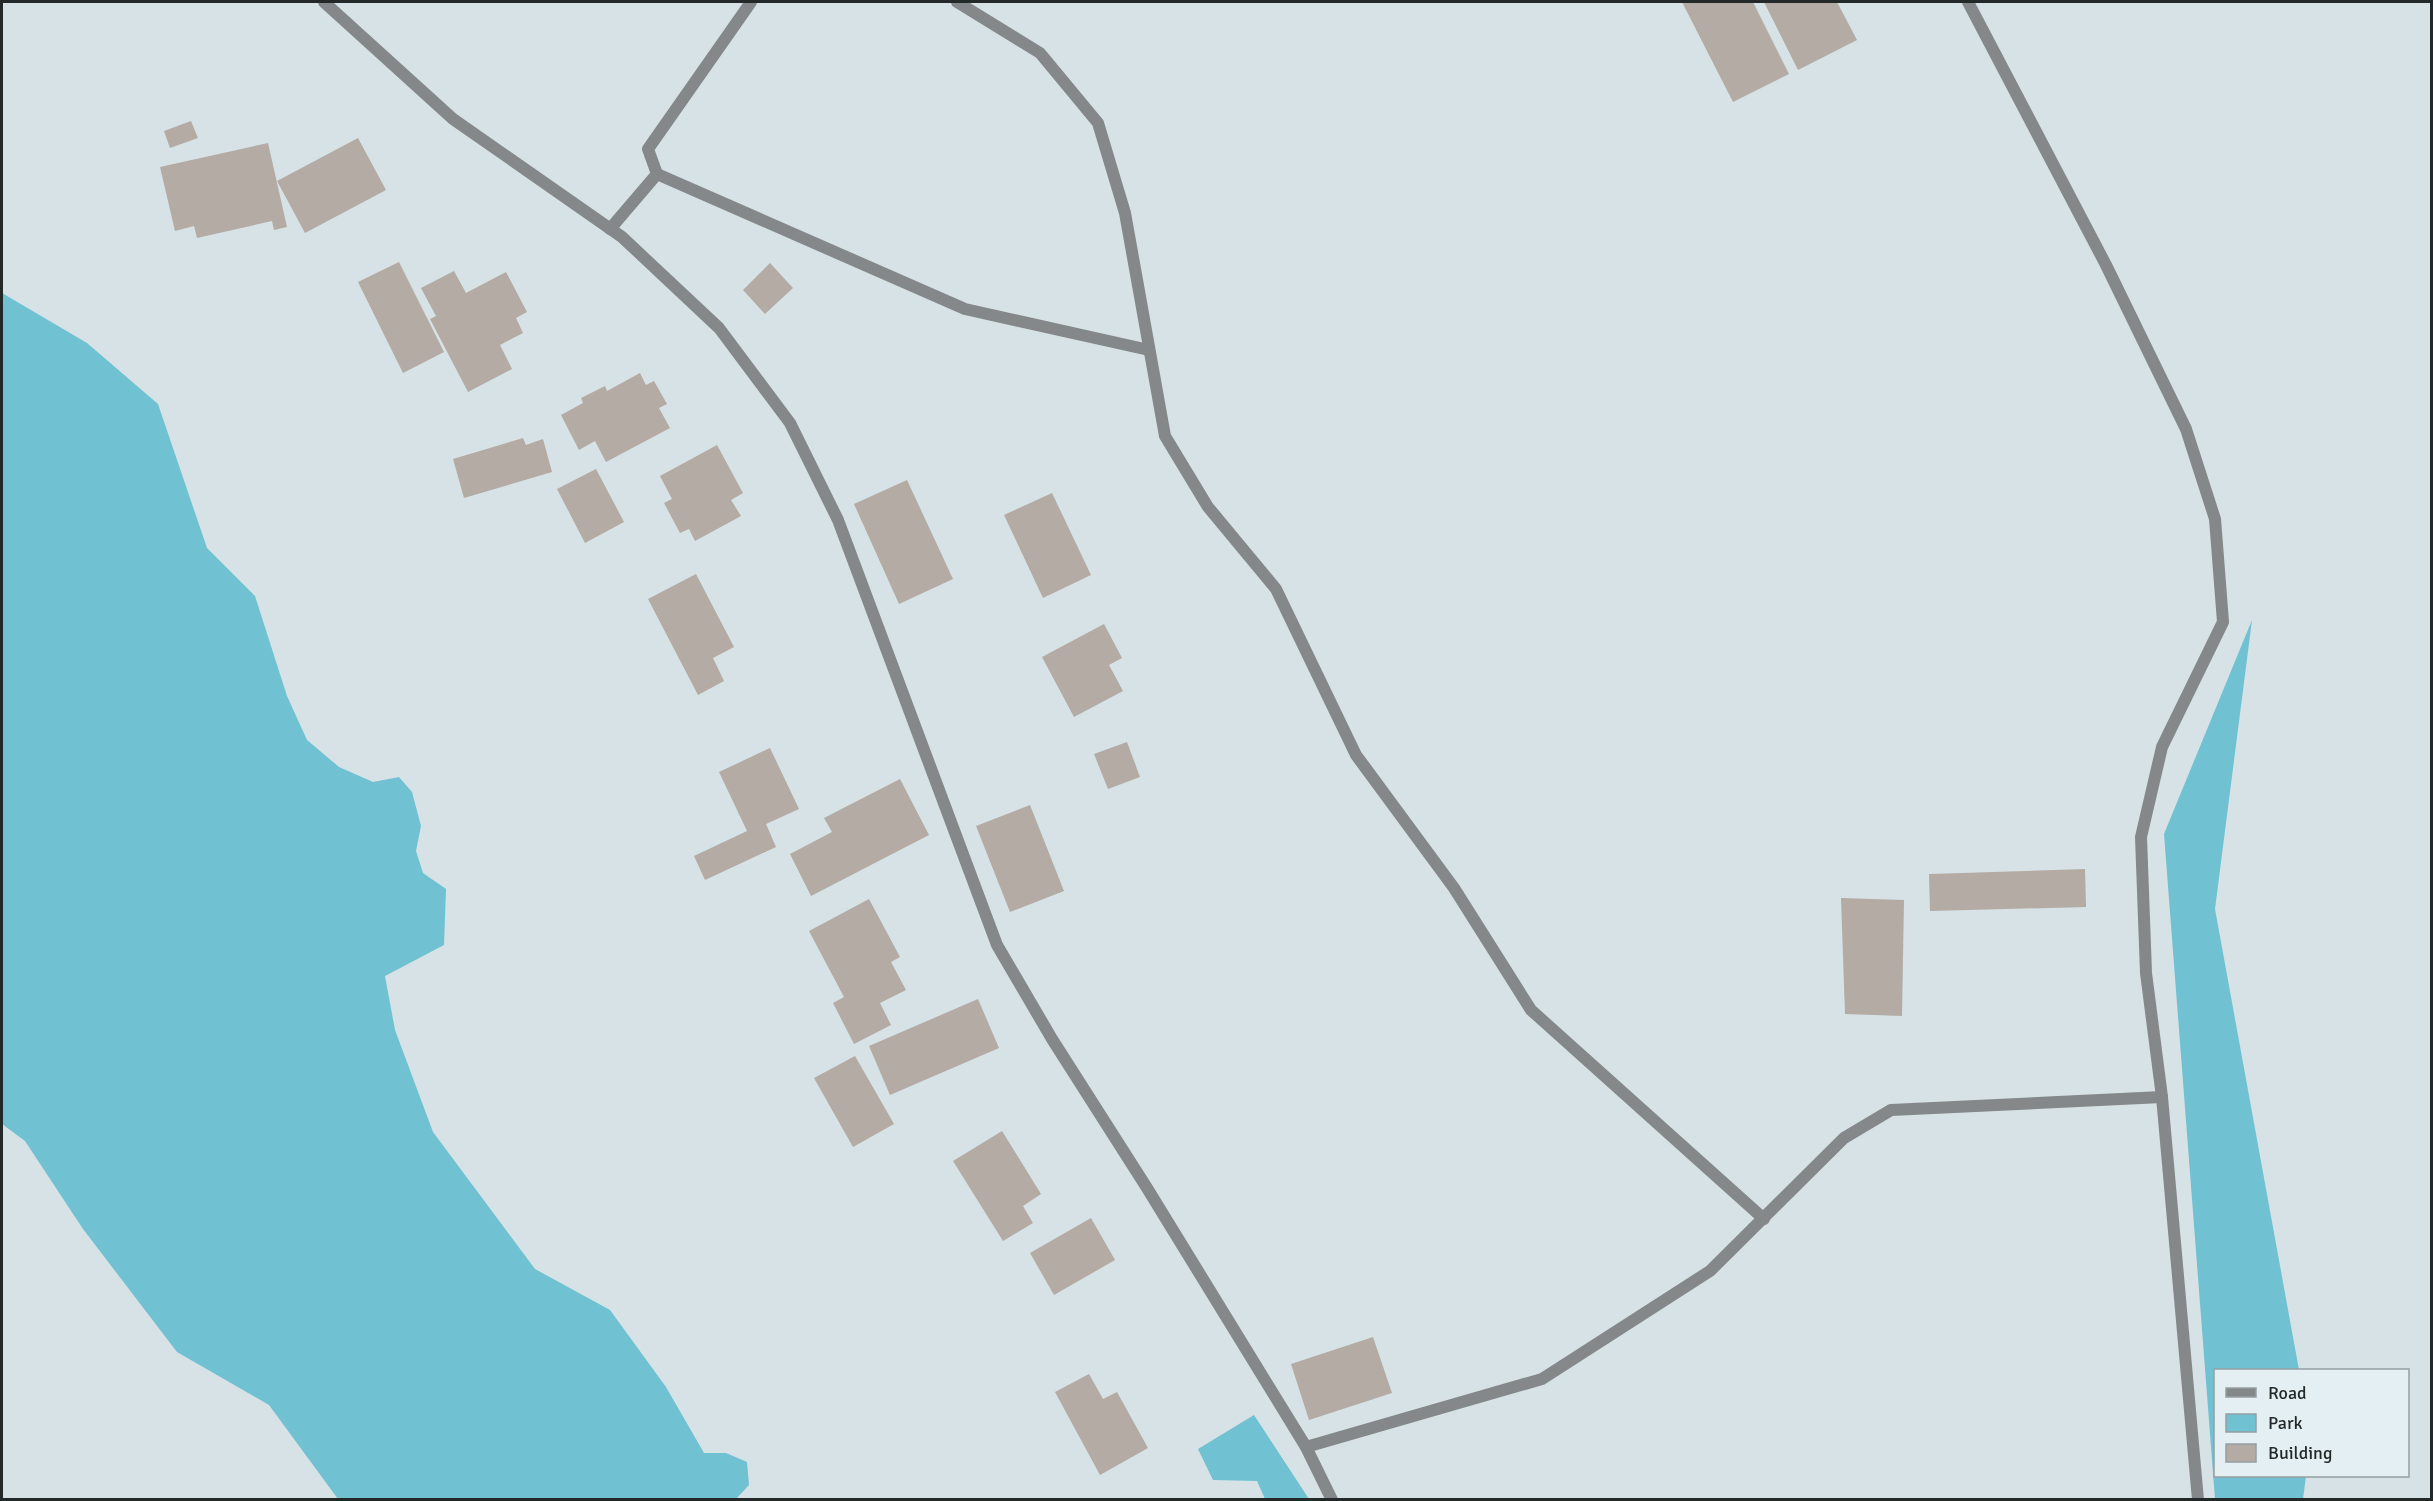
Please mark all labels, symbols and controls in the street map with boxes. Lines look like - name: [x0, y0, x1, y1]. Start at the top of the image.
- legend: [2214, 1369, 2409, 1477]
- text: Road: [2268, 1382, 2307, 1404]
- text: Park: [2268, 1412, 2303, 1434]
- text: Building: [2268, 1442, 2332, 1464]

